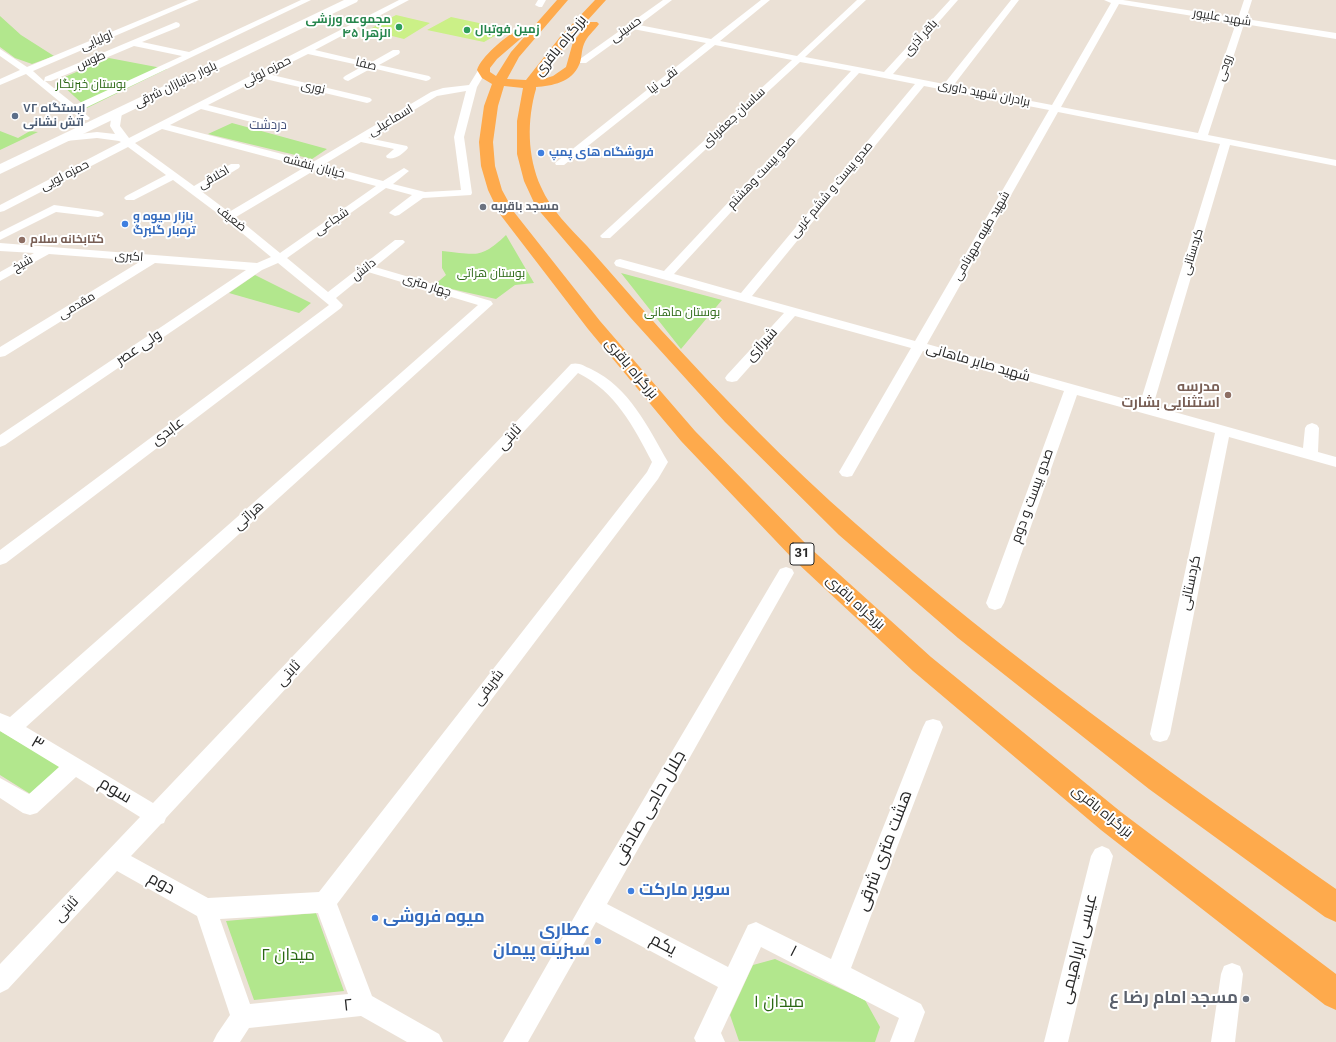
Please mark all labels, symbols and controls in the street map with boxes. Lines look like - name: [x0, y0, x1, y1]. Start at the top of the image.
- street label: شهید علیپور: [1192, 6, 1252, 30]
- street label: بزرگراه باقری: [531, 12, 591, 80]
- place label: مجموعه ورزشی الزهرا ۴۵: [306, 13, 391, 41]
- street label: حسینی: [608, 14, 644, 46]
- street label: باقر آذری: [901, 17, 941, 59]
- marker: مجموعه ورزشی الزهرا ۴۵: [394, 22, 404, 32]
- place label: زمین فوتبال: [475, 23, 540, 37]
- marker: زمین فوتبال: [462, 25, 472, 35]
- street label: اولیایی: [79, 28, 115, 54]
- street label: طوس: [74, 48, 108, 74]
- street label: روحی: [1214, 53, 1236, 83]
- street label: حمزه لوئی: [240, 54, 294, 90]
- street label: صفا: [354, 56, 378, 74]
- street label: بلوار جانبازان شرقی: [132, 59, 220, 111]
- street label: نقی نیا: [645, 65, 681, 97]
- park label: بوستان خبرنگار: [56, 78, 126, 92]
- street label: نوری: [300, 78, 326, 98]
- street label: برادران شهید داوری: [937, 78, 1031, 110]
- street label: ساسان جعفربای: [699, 85, 769, 151]
- place label: ایستگاه ۷۲ آتش نشانی: [23, 102, 86, 130]
- street label: اسماعیلی: [366, 102, 416, 140]
- marker: ایستگاه ۷۲ آتش نشانی: [10, 111, 20, 121]
- district label: دردشت: [249, 118, 287, 134]
- street label: صدو بیست وهشتم: [725, 134, 799, 212]
- street label: صدو بیست و ششم غربی: [788, 139, 876, 241]
- place label: فروشگاه های پمپ: [549, 146, 654, 160]
- marker: فروشگاه های پمپ: [536, 148, 546, 158]
- street label: خیابان بنفشه: [282, 152, 346, 182]
- street label: حمزه لویی: [38, 158, 92, 194]
- street label: اخلاقی: [196, 163, 232, 193]
- street label: شهید طیبه مهرنامی: [951, 189, 1013, 283]
- place label: مسجد باقریه: [491, 200, 559, 214]
- marker: مسجد باقریه: [478, 202, 488, 212]
- street label: ضعیف: [213, 203, 249, 235]
- street label: شجاعی: [312, 205, 352, 239]
- place label: بازار میوه و تره‌بار گلبرگ: [133, 210, 196, 238]
- marker: بازار میوه و تره‌بار گلبرگ: [120, 219, 130, 229]
- street label: کردستانی: [1179, 227, 1207, 277]
- place label: کتابخانه سلام: [30, 233, 104, 247]
- marker: کتابخانه سلام: [17, 235, 27, 245]
- street label: اکبری: [114, 249, 144, 265]
- street label: شیخ: [10, 253, 36, 275]
- street label: دانش: [349, 256, 379, 284]
- park label: بوستان هراتی: [457, 267, 525, 281]
- street label: چهار متری: [401, 272, 453, 300]
- street label: مقدمی: [56, 290, 98, 322]
- park label: بوستان ماهانی: [644, 306, 720, 320]
- street label: شیرازی: [742, 325, 782, 365]
- street label: ولی عصر: [113, 327, 165, 369]
- street label: بزرگراه باقری: [601, 335, 661, 403]
- street label: شهید صابر ماهانی: [924, 340, 1032, 386]
- place label: مدرسه استثنایی بشارت: [1121, 379, 1220, 412]
- marker: مدرسه استثنایی بشارت: [1223, 390, 1233, 400]
- street label: عابدی: [148, 414, 188, 450]
- street label: ثابتی: [494, 422, 526, 454]
- street label: صدو بیست و دوم: [1008, 447, 1058, 545]
- street label: هراتی: [230, 498, 268, 534]
- road number: 31: [790, 543, 814, 565]
- street label: کردستانی: [1177, 554, 1205, 612]
- street label: بزرگراه باقری: [822, 572, 888, 634]
- street label: ثابتی: [273, 658, 305, 690]
- street label: شریفی: [470, 667, 508, 709]
- street label: ۳: [27, 732, 47, 756]
- street label: جلال حاجی صادقی: [609, 747, 691, 869]
- street label: سوم: [95, 773, 135, 809]
- street label: بزرگراه باقری: [1068, 782, 1136, 842]
- street label: هشت متری شرقی: [853, 788, 917, 914]
- street label: دوم: [144, 868, 178, 900]
- place label: سوپر مارکت: [639, 881, 730, 901]
- marker: سوپر مارکت: [626, 886, 636, 896]
- street label: عیسی ابراهیمی: [1055, 892, 1103, 1006]
- street label: ثابتی: [51, 894, 83, 926]
- place label: میوه فروشی: [383, 908, 485, 928]
- marker: میوه فروشی: [370, 913, 380, 923]
- place label: عطاری سبزینه پیمان: [493, 921, 590, 961]
- street label: یکم: [646, 930, 680, 960]
- marker: عطاری سبزینه پیمان: [593, 936, 603, 946]
- street label: ۱: [786, 942, 800, 962]
- park label: میدان ۲: [261, 946, 315, 966]
- place label: مسجد امام رضا ع: [1109, 989, 1238, 1009]
- park label: میدان ۱: [754, 993, 804, 1013]
- marker: مسجد امام رضا ع: [1241, 994, 1251, 1004]
- street label: ۲: [342, 995, 354, 1017]

